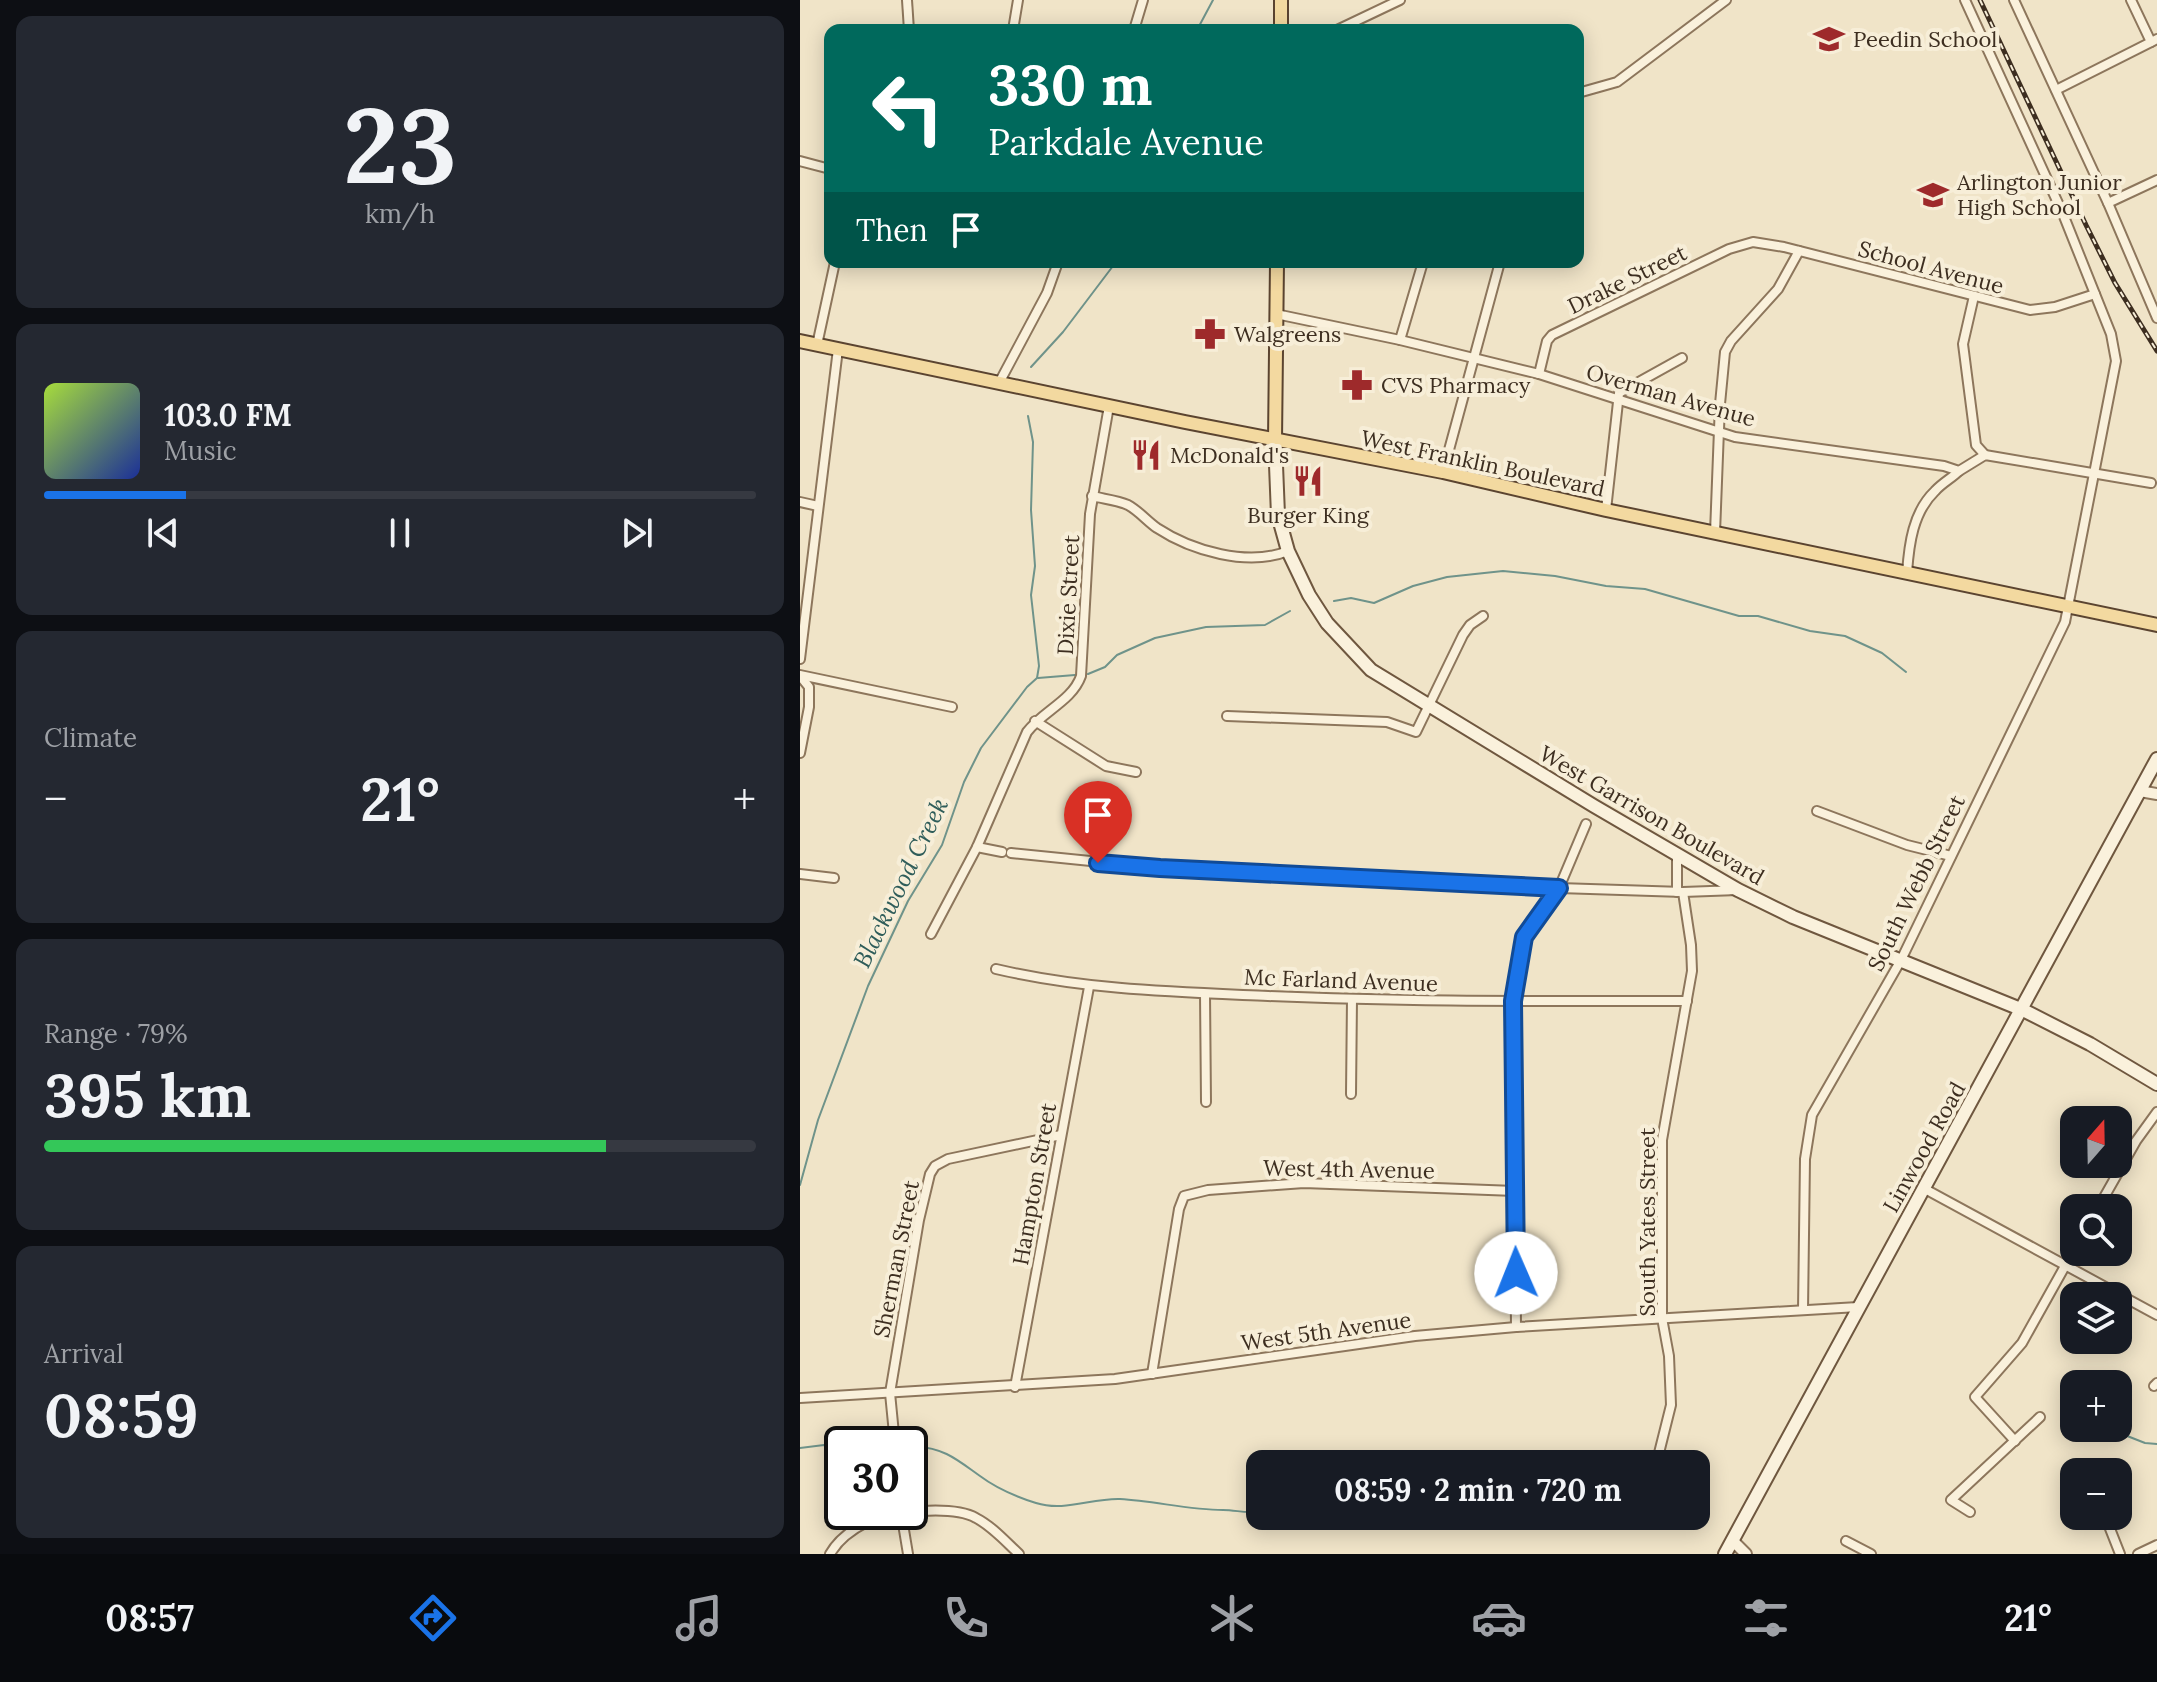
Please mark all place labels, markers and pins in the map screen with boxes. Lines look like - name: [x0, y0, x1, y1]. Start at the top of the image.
- school or university icon: Peedin School: [1812, 22, 1846, 56]
- place label: Peedin School: [1853, 25, 1997, 53]
- place label: Arlington Junior High School: [1956, 168, 2122, 221]
- school or university icon: Arlington Junior High School: [1916, 178, 1950, 212]
- pharmacy icon: Walgreens: [1193, 317, 1227, 351]
- place label: Walgreens: [1234, 320, 1341, 348]
- pharmacy icon: CVS Pharmacy: [1340, 368, 1374, 402]
- place label: CVS Pharmacy: [1381, 371, 1531, 399]
- restaurant icon: McDonald's: [1129, 438, 1163, 472]
- place label: McDonald's: [1170, 441, 1289, 469]
- restaurant icon: Burger King: [1291, 464, 1325, 498]
- place label: Burger King: [1247, 501, 1370, 529]
- pin: [1064, 781, 1132, 863]

